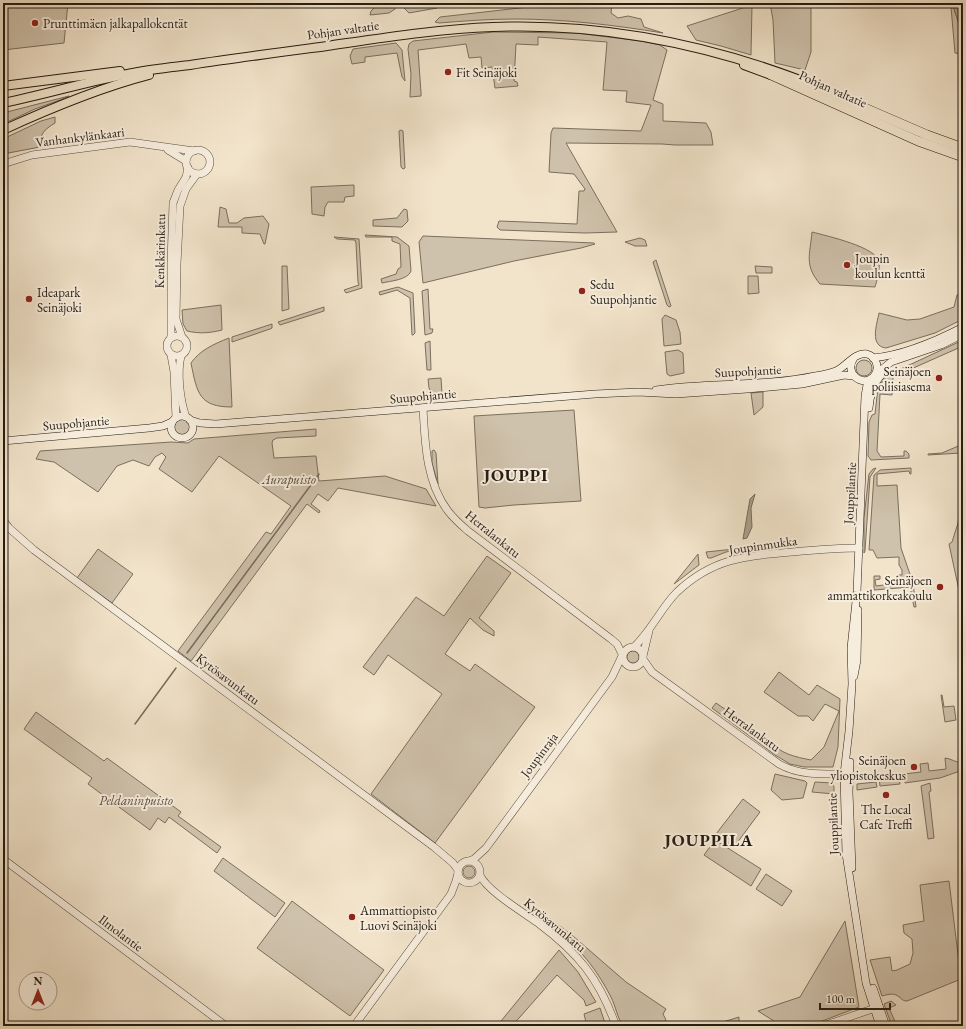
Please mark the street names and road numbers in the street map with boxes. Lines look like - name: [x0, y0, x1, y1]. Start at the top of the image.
- street label: Pohjan valtatie: [306, 17, 380, 43]
- street label: Pohjan valtatie: [796, 66, 870, 112]
- street label: Vanhankylänkaari: [35, 123, 125, 151]
- street label: Kenkkärinkatu: [151, 213, 169, 289]
- street label: Suupohjantie: [714, 361, 782, 381]
- street label: Suupohjantie: [389, 385, 457, 407]
- street label: Suupohjantie: [42, 412, 110, 434]
- street label: Jouppilantie: [840, 462, 860, 525]
- street label: Herralankatu: [462, 506, 524, 562]
- street label: Joupinmukka: [727, 532, 799, 558]
- street label: Kytösavunkatu: [193, 649, 264, 709]
- street label: Herralankatu: [720, 702, 784, 756]
- street label: Joupinraja: [516, 728, 562, 782]
- street label: Jouppilantie: [823, 793, 843, 856]
- street label: Kytösavunkatu: [520, 894, 590, 956]
- street label: Ilmolantie: [95, 911, 147, 955]

